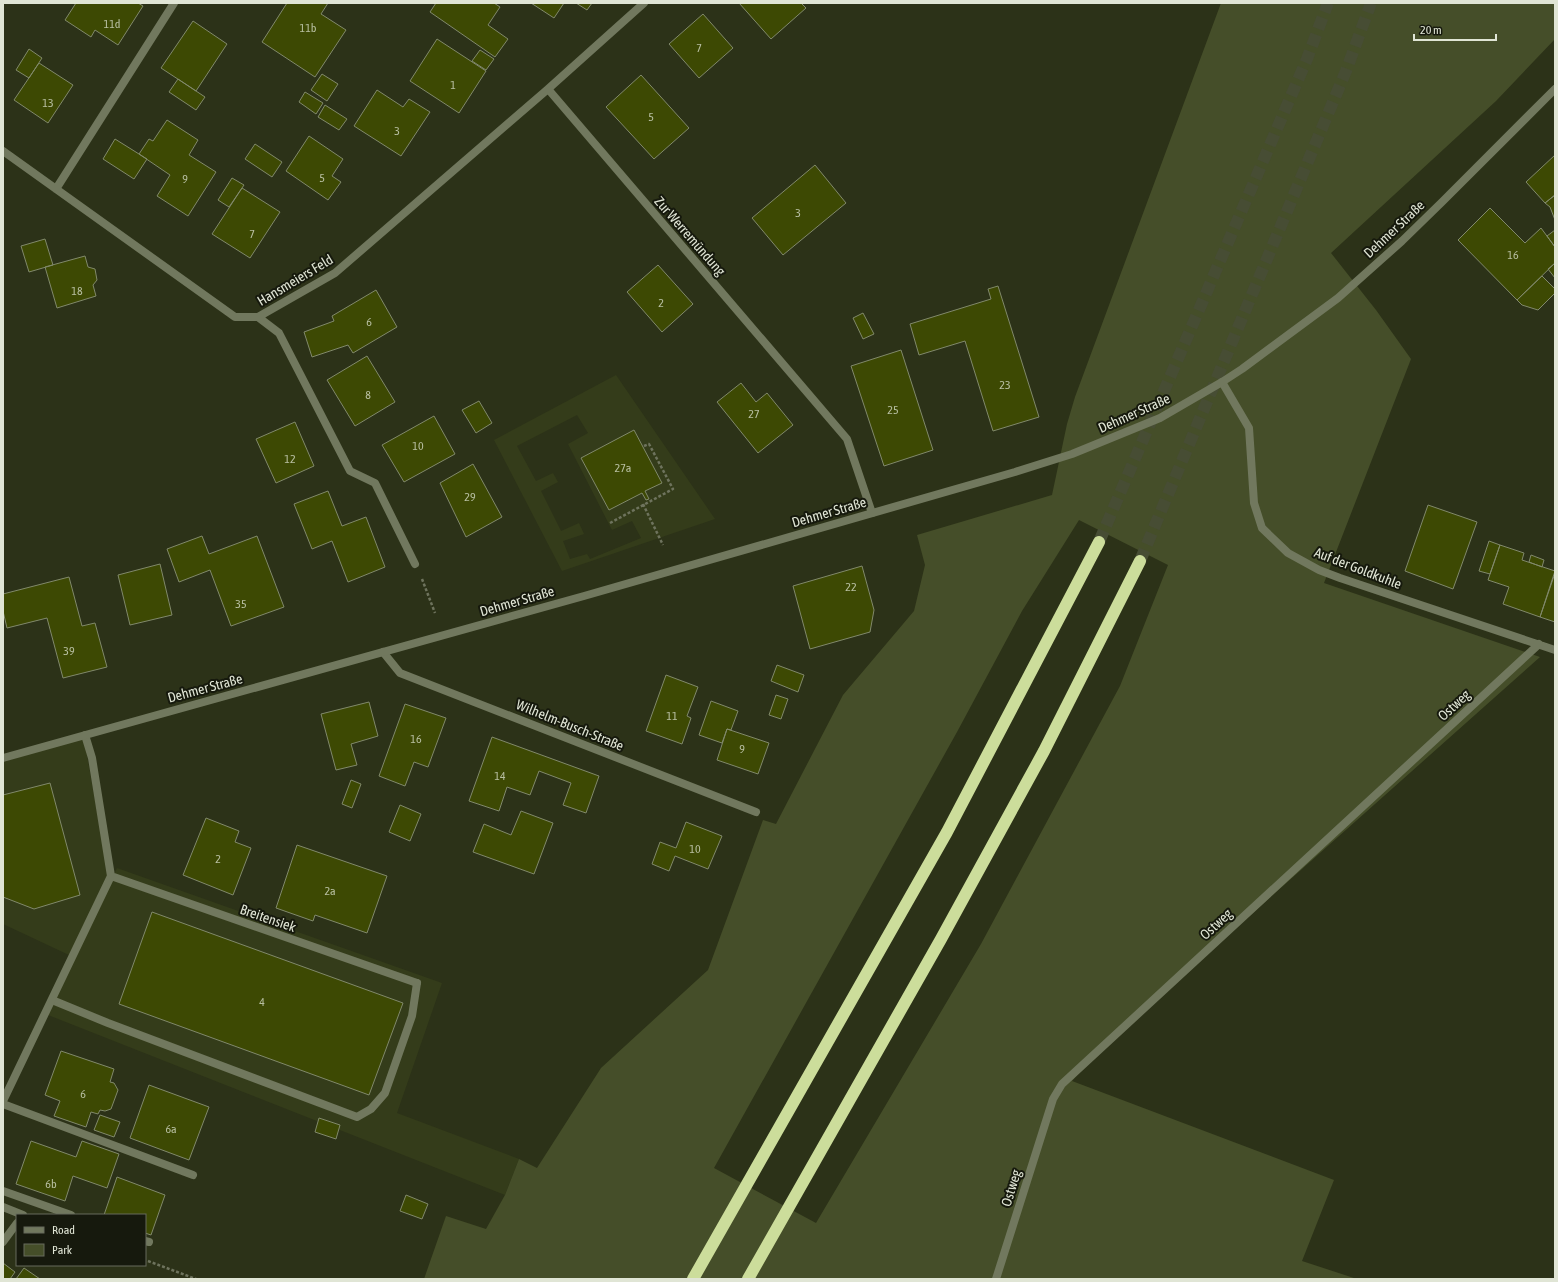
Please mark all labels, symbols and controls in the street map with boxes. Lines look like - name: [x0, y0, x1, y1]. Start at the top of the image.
- scale bar: [1414, 16, 1496, 42]
- house number: 11d: [104, 17, 120, 31]
- house number: 11b: [300, 21, 317, 35]
- text: 20 m: [1420, 23, 1442, 37]
- house number: 7: [696, 41, 702, 55]
- house number: 1: [450, 78, 456, 92]
- house number: 13: [42, 96, 54, 110]
- house number: 5: [648, 110, 654, 124]
- house number: 3: [394, 124, 400, 138]
- house number: 5: [319, 171, 325, 185]
- house number: 9: [182, 172, 188, 186]
- street label: Zur Werremündung: [651, 193, 729, 279]
- street label: Dehmer Straße: [1361, 197, 1427, 261]
- house number: 3: [795, 206, 801, 220]
- house number: 7: [249, 227, 255, 241]
- house number: 16: [1507, 248, 1519, 262]
- street label: Hansmeiers Feld: [254, 251, 336, 309]
- house number: 18: [71, 284, 83, 298]
- house number: 2: [658, 296, 664, 310]
- house number: 6: [366, 315, 372, 329]
- house number: 23: [999, 378, 1011, 392]
- house number: 8: [365, 388, 371, 402]
- street label: Dehmer Straße: [1096, 390, 1172, 436]
- house number: 25: [887, 403, 899, 417]
- house number: 27: [748, 407, 760, 421]
- house number: 10: [412, 439, 424, 453]
- house number: 12: [284, 452, 296, 466]
- house number: 27a: [615, 461, 631, 475]
- house number: 29: [464, 490, 476, 504]
- street label: Dehmer Straße: [790, 494, 868, 530]
- street label: Auf der Goldkuhle: [1312, 544, 1404, 592]
- house number: 22: [845, 580, 857, 594]
- street label: Dehmer Straße: [478, 583, 556, 619]
- house number: 35: [235, 597, 247, 611]
- house number: 39: [63, 644, 75, 658]
- street label: Dehmer Straße: [166, 670, 244, 706]
- street label: Ostweg: [1435, 686, 1473, 724]
- street label: Wilhelm-Busch-Straße: [514, 696, 626, 754]
- house number: 11: [666, 709, 678, 723]
- house number: 16: [410, 732, 422, 746]
- house number: 9: [739, 742, 745, 756]
- house number: 14: [494, 769, 506, 783]
- house number: 10: [689, 842, 701, 856]
- house number: 2: [215, 852, 221, 866]
- house number: 2a: [324, 884, 336, 898]
- street label: Breitensiek: [238, 901, 298, 935]
- street label: Ostweg: [1197, 905, 1235, 943]
- house number: 4: [259, 995, 265, 1009]
- house number: 6: [80, 1087, 86, 1101]
- house number: 6a: [165, 1122, 177, 1136]
- street label: Ostweg: [998, 1168, 1024, 1208]
- house number: 6b: [45, 1177, 57, 1191]
- legend: [16, 1214, 146, 1266]
- text: Road: [52, 1223, 75, 1237]
- text: Park: [52, 1243, 73, 1257]

